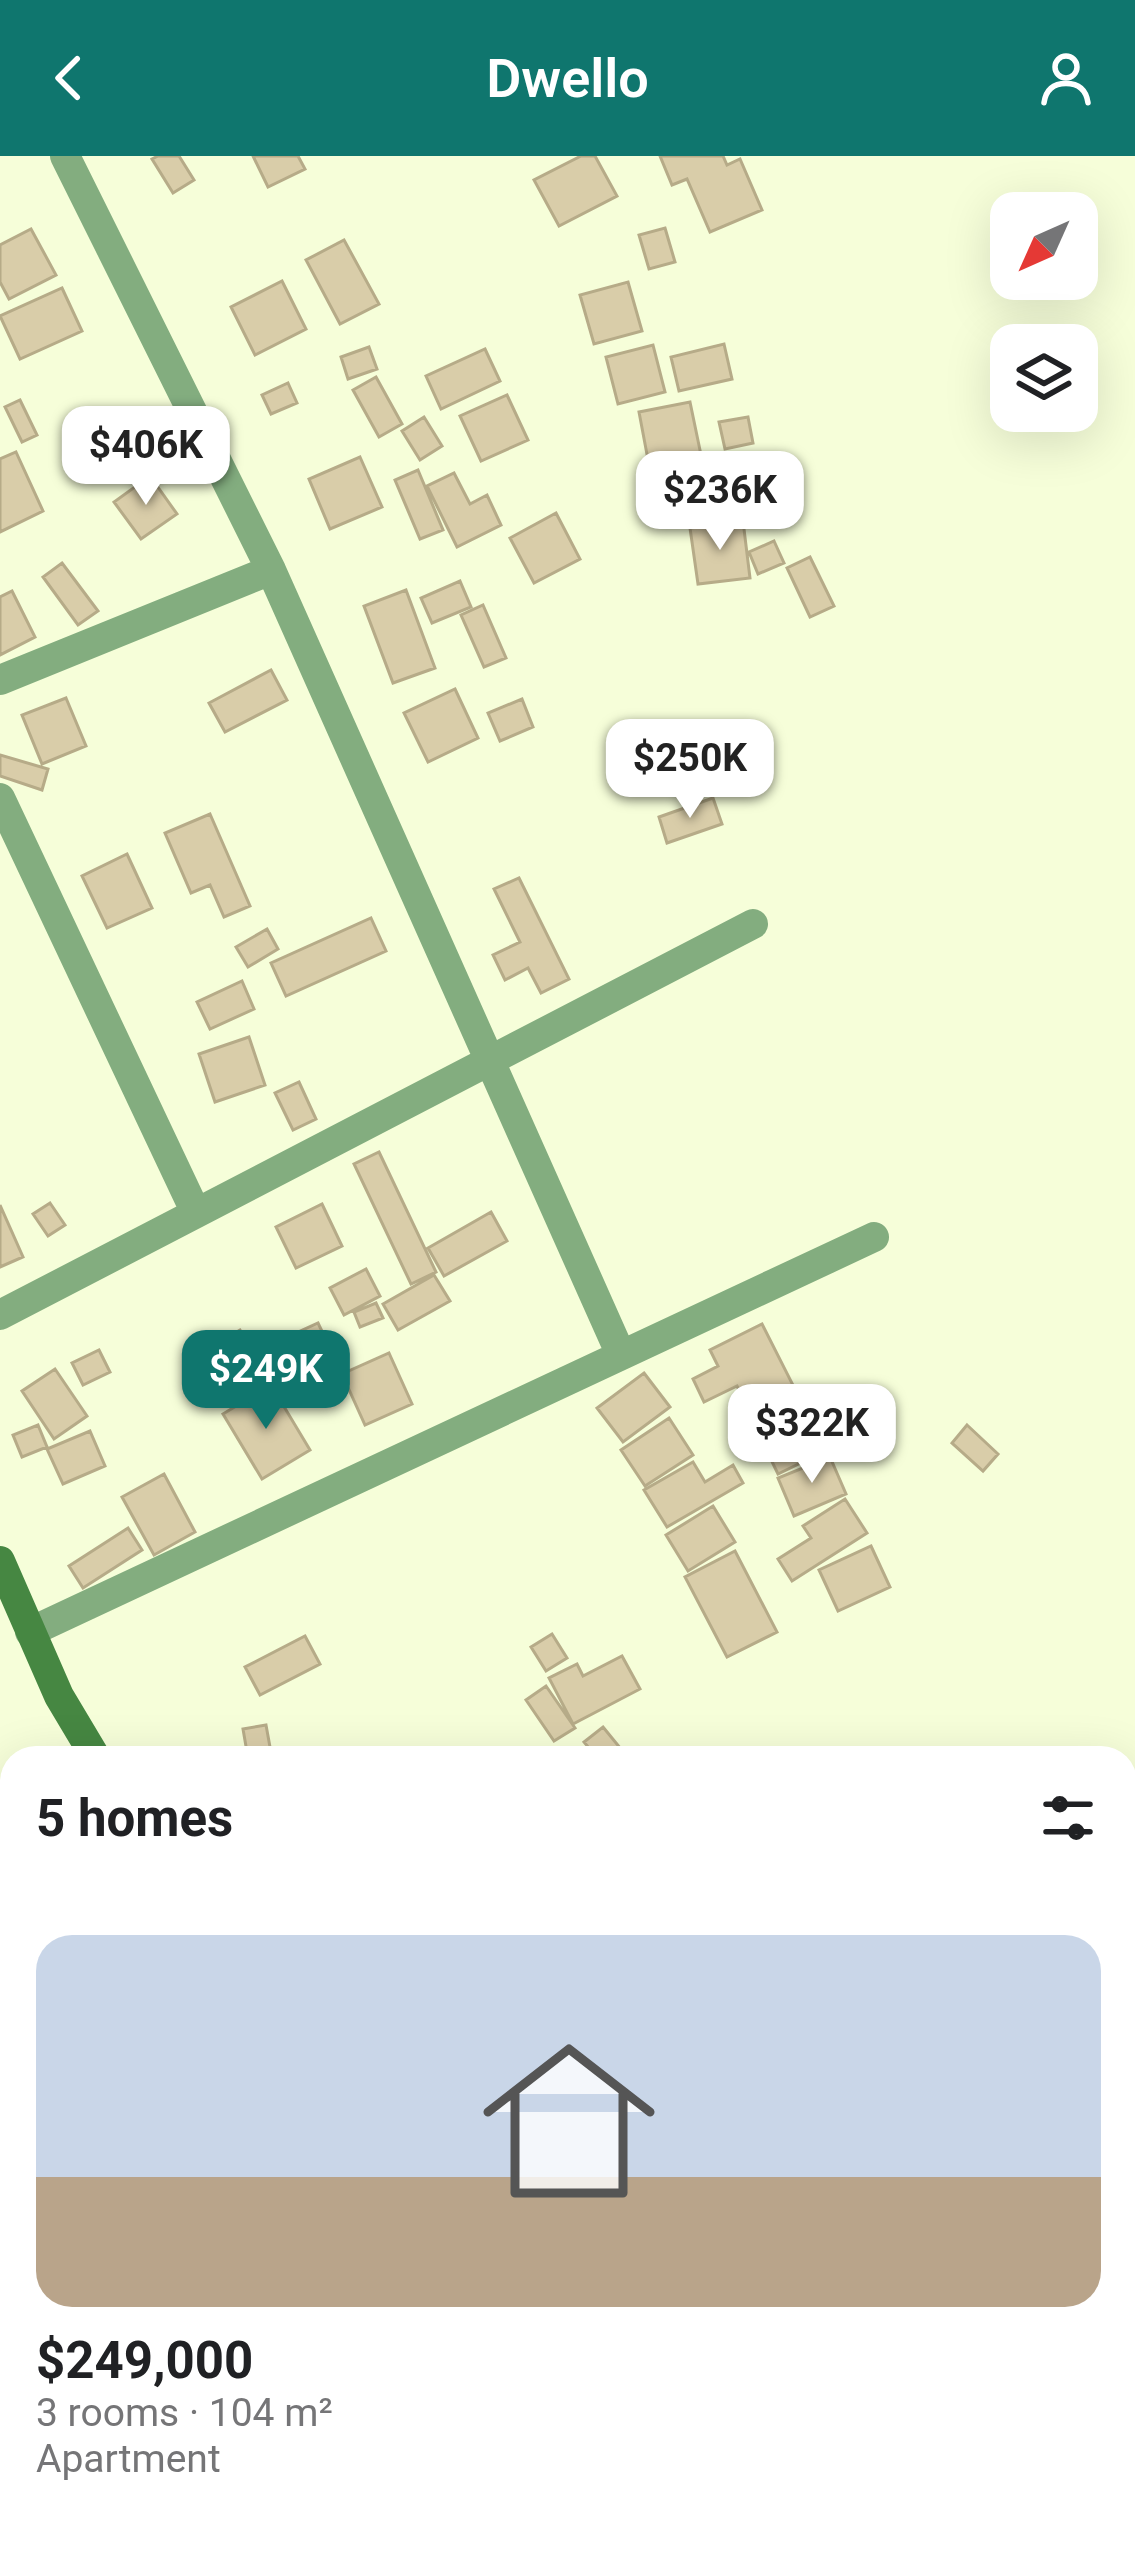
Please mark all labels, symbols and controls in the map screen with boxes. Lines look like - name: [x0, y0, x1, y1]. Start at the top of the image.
- icon: back: [36, 45, 102, 111]
- icon: person: [1033, 45, 1099, 111]
- text: Dwello: [486, 47, 649, 110]
- north arrow: [990, 192, 1098, 300]
- map controls: [990, 192, 1098, 432]
- button: layers: [990, 324, 1098, 432]
- pin: $406K: [62, 406, 230, 508]
- text: $406K: [89, 422, 203, 468]
- pin: $236K: [636, 451, 804, 553]
- text: $236K: [663, 467, 777, 513]
- pin: $250K: [606, 719, 774, 821]
- text: $250K: [633, 735, 747, 781]
- pin: $249K: [182, 1330, 350, 1432]
- text: $249K: [209, 1346, 323, 1392]
- pin: $322K: [728, 1384, 896, 1486]
- text: $322K: [755, 1400, 869, 1446]
- icon: filters: [1035, 1785, 1101, 1851]
- text: 5 homes: [36, 1789, 233, 1848]
- icon: home: [461, 2013, 677, 2229]
- text: $249,000: [36, 2331, 253, 2390]
- text: 3 rooms · 104 m²: [36, 2390, 333, 2436]
- text: Apartment: [36, 2436, 221, 2482]

